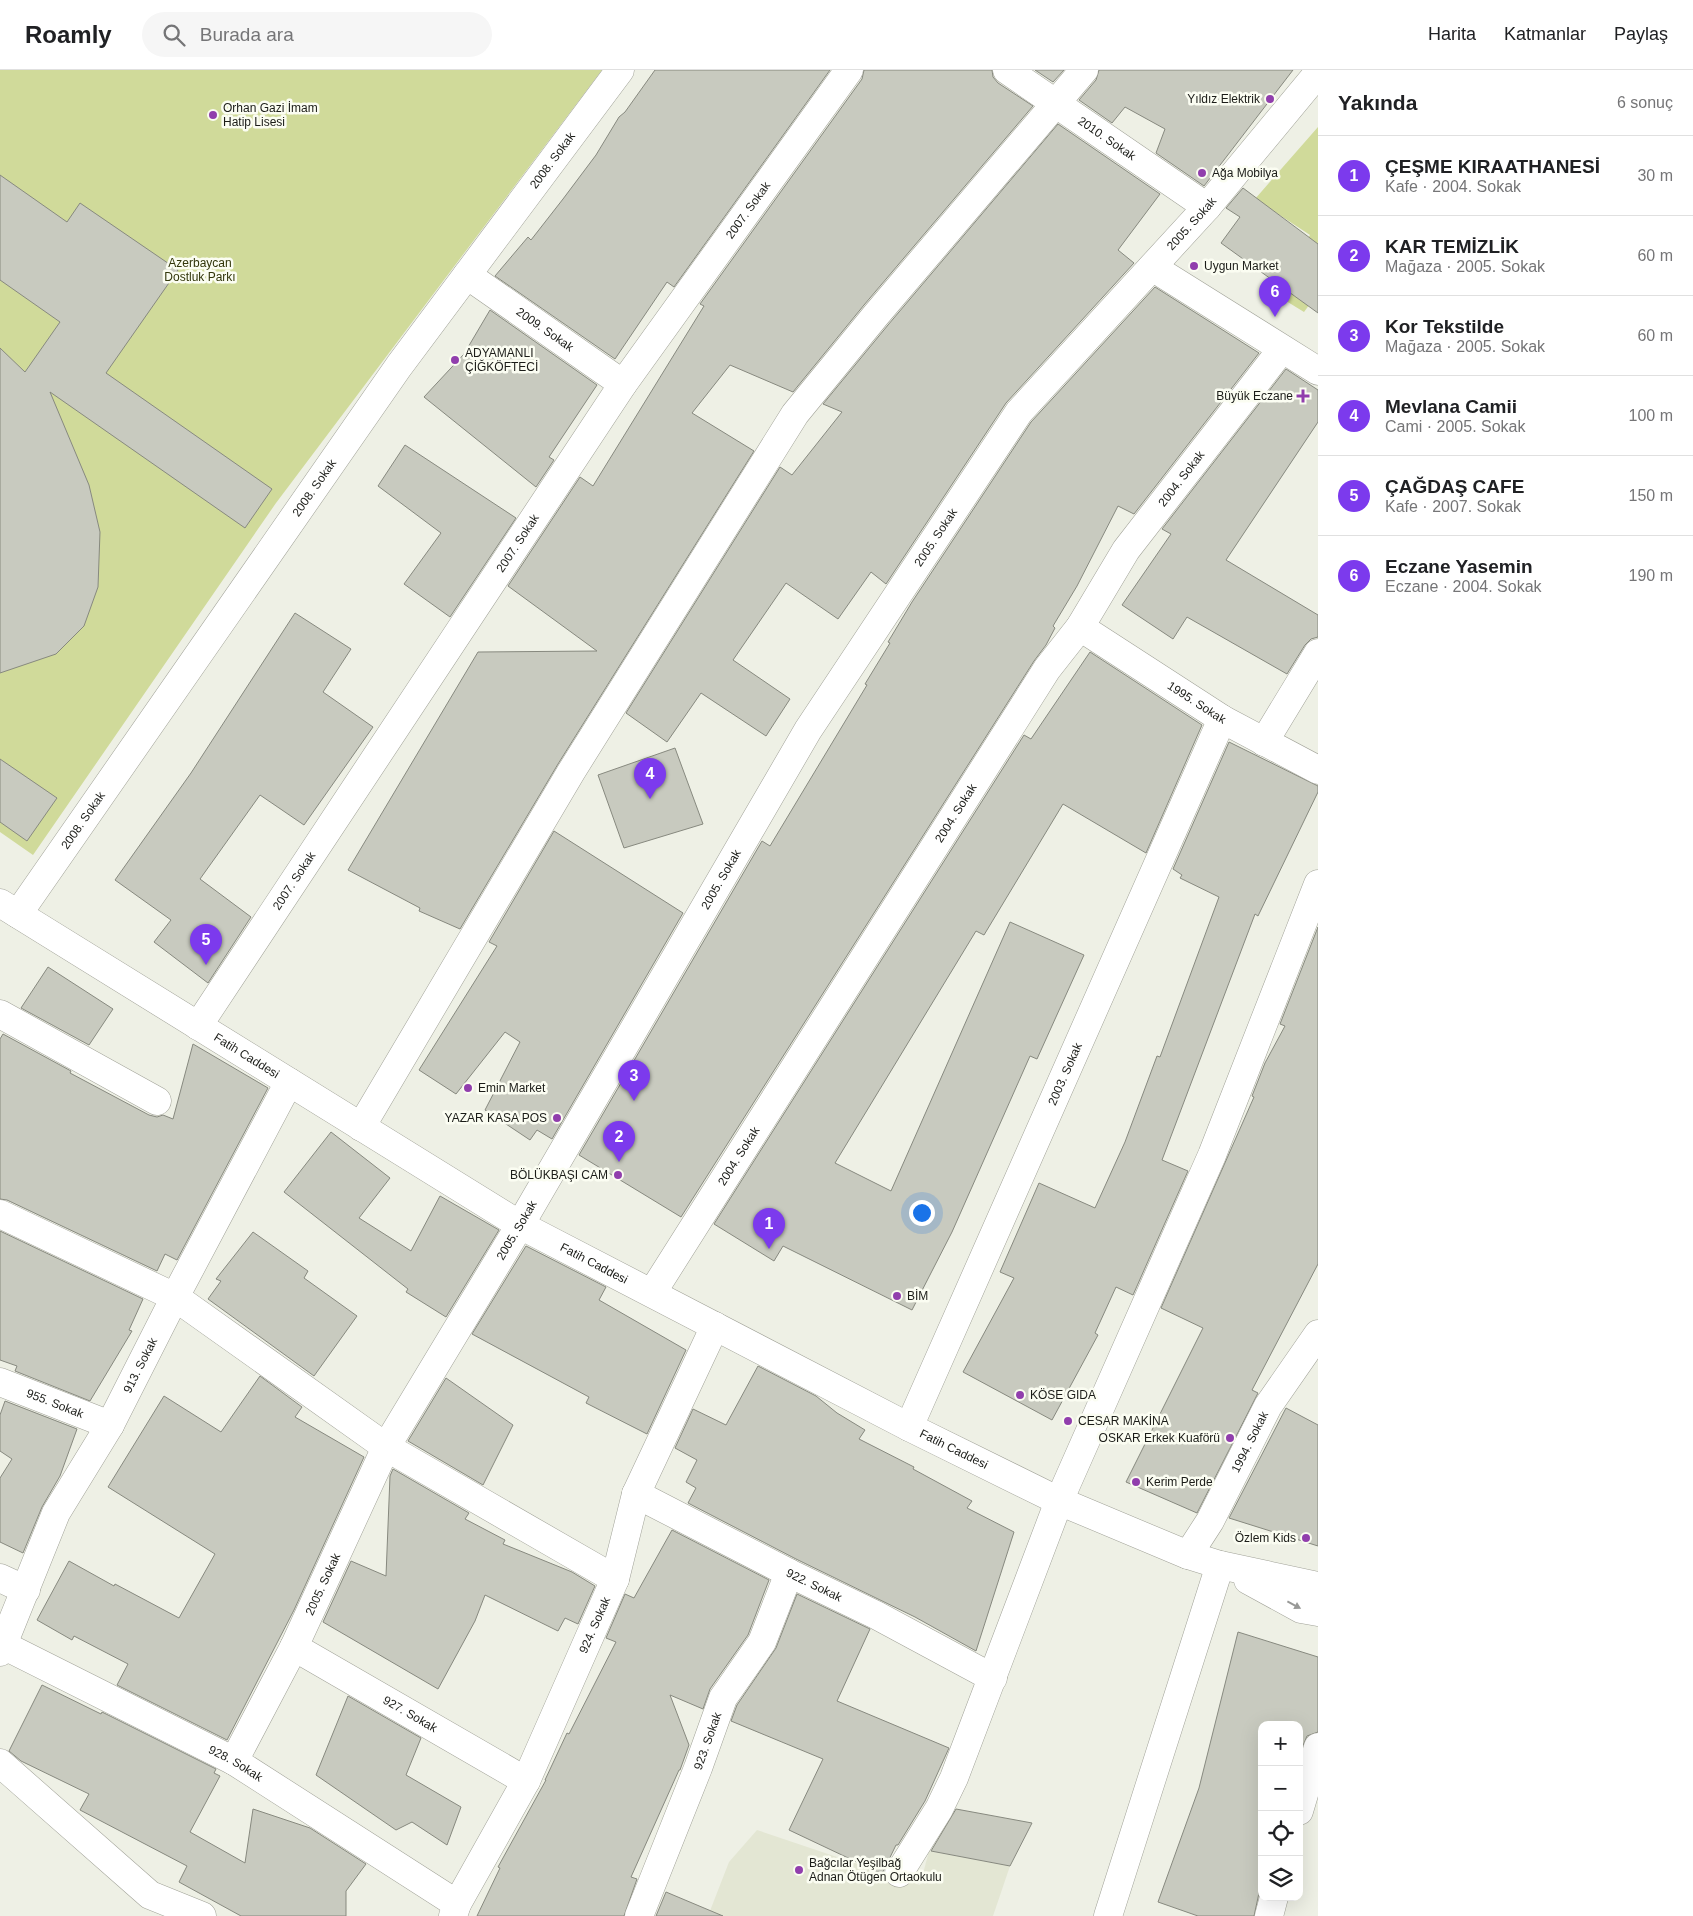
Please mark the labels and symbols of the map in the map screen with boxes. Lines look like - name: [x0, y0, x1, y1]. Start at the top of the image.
- place label: Yıldız Elektrik: [1187, 92, 1261, 106]
- marker: Yıldız Elektrik: [1264, 93, 1276, 105]
- place label: Orhan Gazi İmam Hatip Lisesi: [223, 101, 318, 129]
- marker: Orhan Gazi İmam Hatip Lisesi: [207, 109, 219, 121]
- street label: 2010. Sokak: [1075, 114, 1139, 164]
- street label: 2008. Sokak: [527, 129, 579, 191]
- place label: Ağa Mobilya: [1212, 166, 1278, 180]
- marker: Ağa Mobilya: [1196, 167, 1208, 179]
- street label: 2007. Sokak: [723, 178, 774, 241]
- street label: 2005. Sokak: [1164, 194, 1220, 253]
- park label: Azerbaycan Dostluk Parkı: [164, 256, 236, 284]
- place label: Uygun Market: [1204, 259, 1279, 273]
- marker: Uygun Market: [1188, 260, 1200, 272]
- pin: 6: [1259, 276, 1291, 317]
- street label: 2009. Sokak: [513, 305, 577, 355]
- place label: ADYAMANLI ÇİĞKÖFTECİ: [465, 346, 538, 374]
- marker: ADYAMANLI ÇİĞKÖFTECİ: [449, 354, 461, 366]
- place label: Büyük Eczane: [1216, 389, 1293, 403]
- marker: Büyük Eczane: [1297, 390, 1309, 402]
- street label: 2004. Sokak: [1155, 447, 1208, 509]
- street label: 2008. Sokak: [289, 456, 340, 519]
- street label: 2005. Sokak: [911, 505, 961, 569]
- street label: 2007. Sokak: [493, 511, 542, 575]
- street label: 1995. Sokak: [1165, 679, 1229, 727]
- pin: 4: [634, 758, 666, 799]
- street label: 2004. Sokak: [932, 780, 980, 845]
- street label: 2008. Sokak: [58, 788, 108, 852]
- street label: 2005. Sokak: [698, 846, 744, 912]
- street label: 2007. Sokak: [270, 848, 319, 913]
- pin: 5: [190, 924, 222, 965]
- street label: Fatih Caddesi: [211, 1030, 282, 1081]
- street label: 2003. Sokak: [1045, 1040, 1085, 1107]
- pin: 3: [618, 1060, 650, 1101]
- place label: Emin Market: [478, 1081, 546, 1095]
- marker: Emin Market: [462, 1082, 474, 1094]
- place label: YAZAR KASA POS: [445, 1111, 547, 1125]
- marker: YAZAR KASA POS: [551, 1112, 563, 1124]
- pin: 2: [603, 1121, 635, 1162]
- street label: 2004. Sokak: [715, 1123, 763, 1188]
- place label: BÖLÜKBAŞI CAM: [510, 1168, 608, 1182]
- marker: BÖLÜKBAŞI CAM: [612, 1169, 624, 1181]
- street label: 2005. Sokak: [493, 1197, 540, 1263]
- your location: [909, 1200, 935, 1226]
- pin: 1: [753, 1208, 785, 1249]
- street label: Fatih Caddesi: [558, 1240, 630, 1287]
- place label: BİM: [907, 1289, 928, 1303]
- marker: BİM: [891, 1290, 903, 1302]
- street label: 913. Sokak: [120, 1334, 161, 1395]
- street label: 955. Sokak: [24, 1386, 86, 1421]
- place label: KÖSE GIDA: [1030, 1388, 1096, 1402]
- marker: KÖSE GIDA: [1014, 1389, 1026, 1401]
- street label: 1994. Sokak: [1229, 1408, 1272, 1475]
- place label: CESAR MAKİNA: [1078, 1414, 1169, 1428]
- marker: CESAR MAKİNA: [1062, 1415, 1074, 1427]
- street label: Fatih Caddesi: [918, 1426, 990, 1472]
- place label: OSKAR Erkek Kuaförü: [1099, 1431, 1220, 1445]
- marker: OSKAR Erkek Kuaförü: [1224, 1432, 1236, 1444]
- place label: Kerim Perde: [1146, 1475, 1213, 1489]
- marker: Kerim Perde: [1130, 1476, 1142, 1488]
- place label: Özlem Kids: [1235, 1531, 1296, 1545]
- marker: Özlem Kids: [1300, 1532, 1312, 1544]
- street label: 2005. Sokak: [303, 1550, 344, 1617]
- street label: 922. Sokak: [784, 1566, 845, 1605]
- street label: 924. Sokak: [576, 1594, 614, 1655]
- one-way arrow: [1287, 1600, 1301, 1609]
- street label: 927. Sokak: [380, 1693, 440, 1736]
- street label: 923. Sokak: [691, 1709, 725, 1772]
- street label: 928. Sokak: [206, 1742, 266, 1785]
- place label: Bağcılar Yeşilbağ Adnan Ötügen Ortaokulu: [809, 1856, 942, 1884]
- marker: Bağcılar Yeşilbağ Adnan Ötügen Ortaokulu: [793, 1864, 805, 1876]

